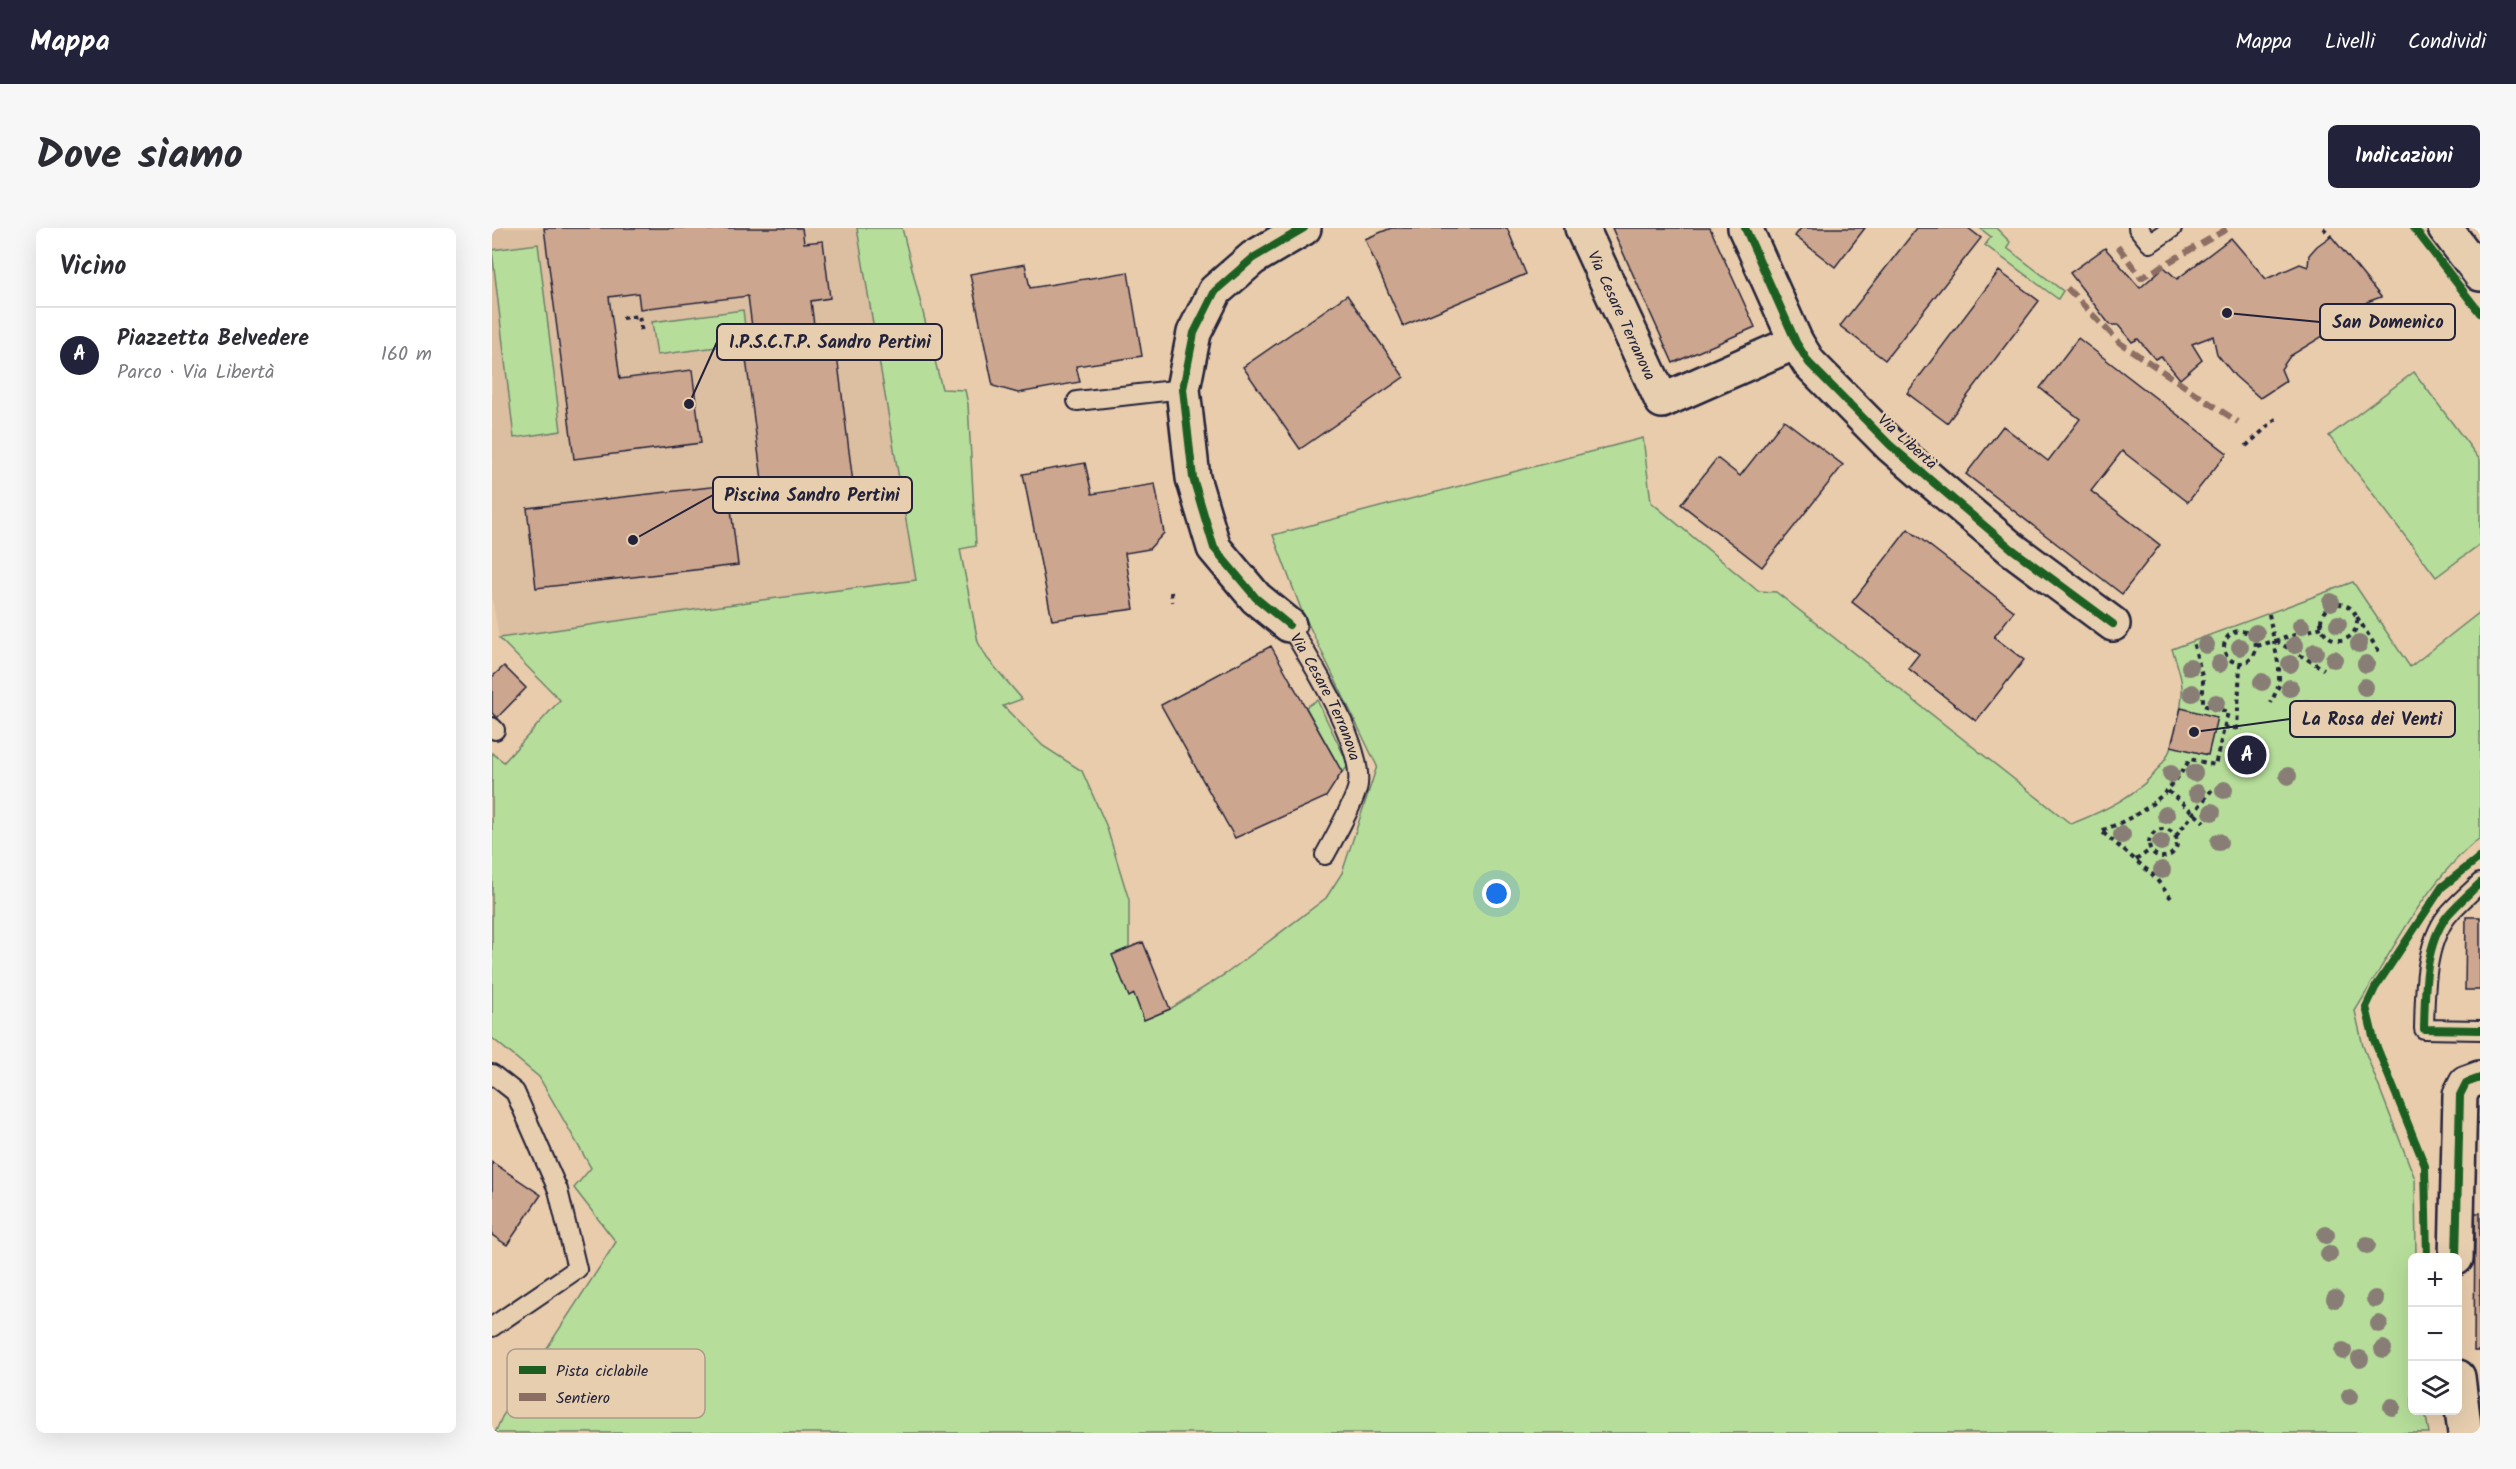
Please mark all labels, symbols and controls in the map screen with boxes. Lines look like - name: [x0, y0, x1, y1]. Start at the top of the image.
- text: Mappa: [30, 20, 110, 65]
- text: Mappa: [2235, 26, 2292, 59]
- text: Livelli: [2325, 26, 2375, 59]
- text: Condividi: [2408, 26, 2486, 59]
- text: Dove siamo: [36, 123, 243, 190]
- button: Indicazioni: [2328, 125, 2480, 188]
- text: Vicino: [60, 246, 126, 288]
- street label: Via Cesare Terranova: [1580, 247, 1662, 385]
- callout: San Domenico: [2320, 304, 2455, 340]
- text: San Domenico: [2332, 309, 2444, 338]
- text: Piazzetta Belvedere: [117, 322, 309, 357]
- callout: I.P.S.C.T.P. Sandro Pertini: [717, 324, 942, 360]
- text: I.P.S.C.T.P. Sandro Pertini: [729, 329, 931, 358]
- text: A: [73, 339, 86, 371]
- text: 160 m: [381, 339, 432, 371]
- text: Parco · Via Libertà: [117, 357, 274, 389]
- street label: Via Libertà: [1871, 408, 1943, 476]
- callout: Piscina Sandro Pertini: [713, 477, 912, 513]
- text: Piscina Sandro Pertini: [724, 482, 900, 511]
- street label: Via Cesare Terranova: [1283, 628, 1367, 763]
- callout: La Rosa dei Venti: [2290, 701, 2455, 737]
- text: La Rosa dei Venti: [2302, 706, 2443, 735]
- pin: A: [2228, 732, 2266, 778]
- your location: [1482, 879, 1511, 908]
- map controls: [2408, 1253, 2462, 1415]
- button: +: [2408, 1253, 2462, 1307]
- button: −: [2408, 1307, 2462, 1361]
- legend: [507, 1349, 705, 1418]
- text: Pista ciclabile: [556, 1359, 648, 1384]
- button: layers: [2408, 1361, 2462, 1415]
- text: Sentiero: [556, 1386, 610, 1411]

